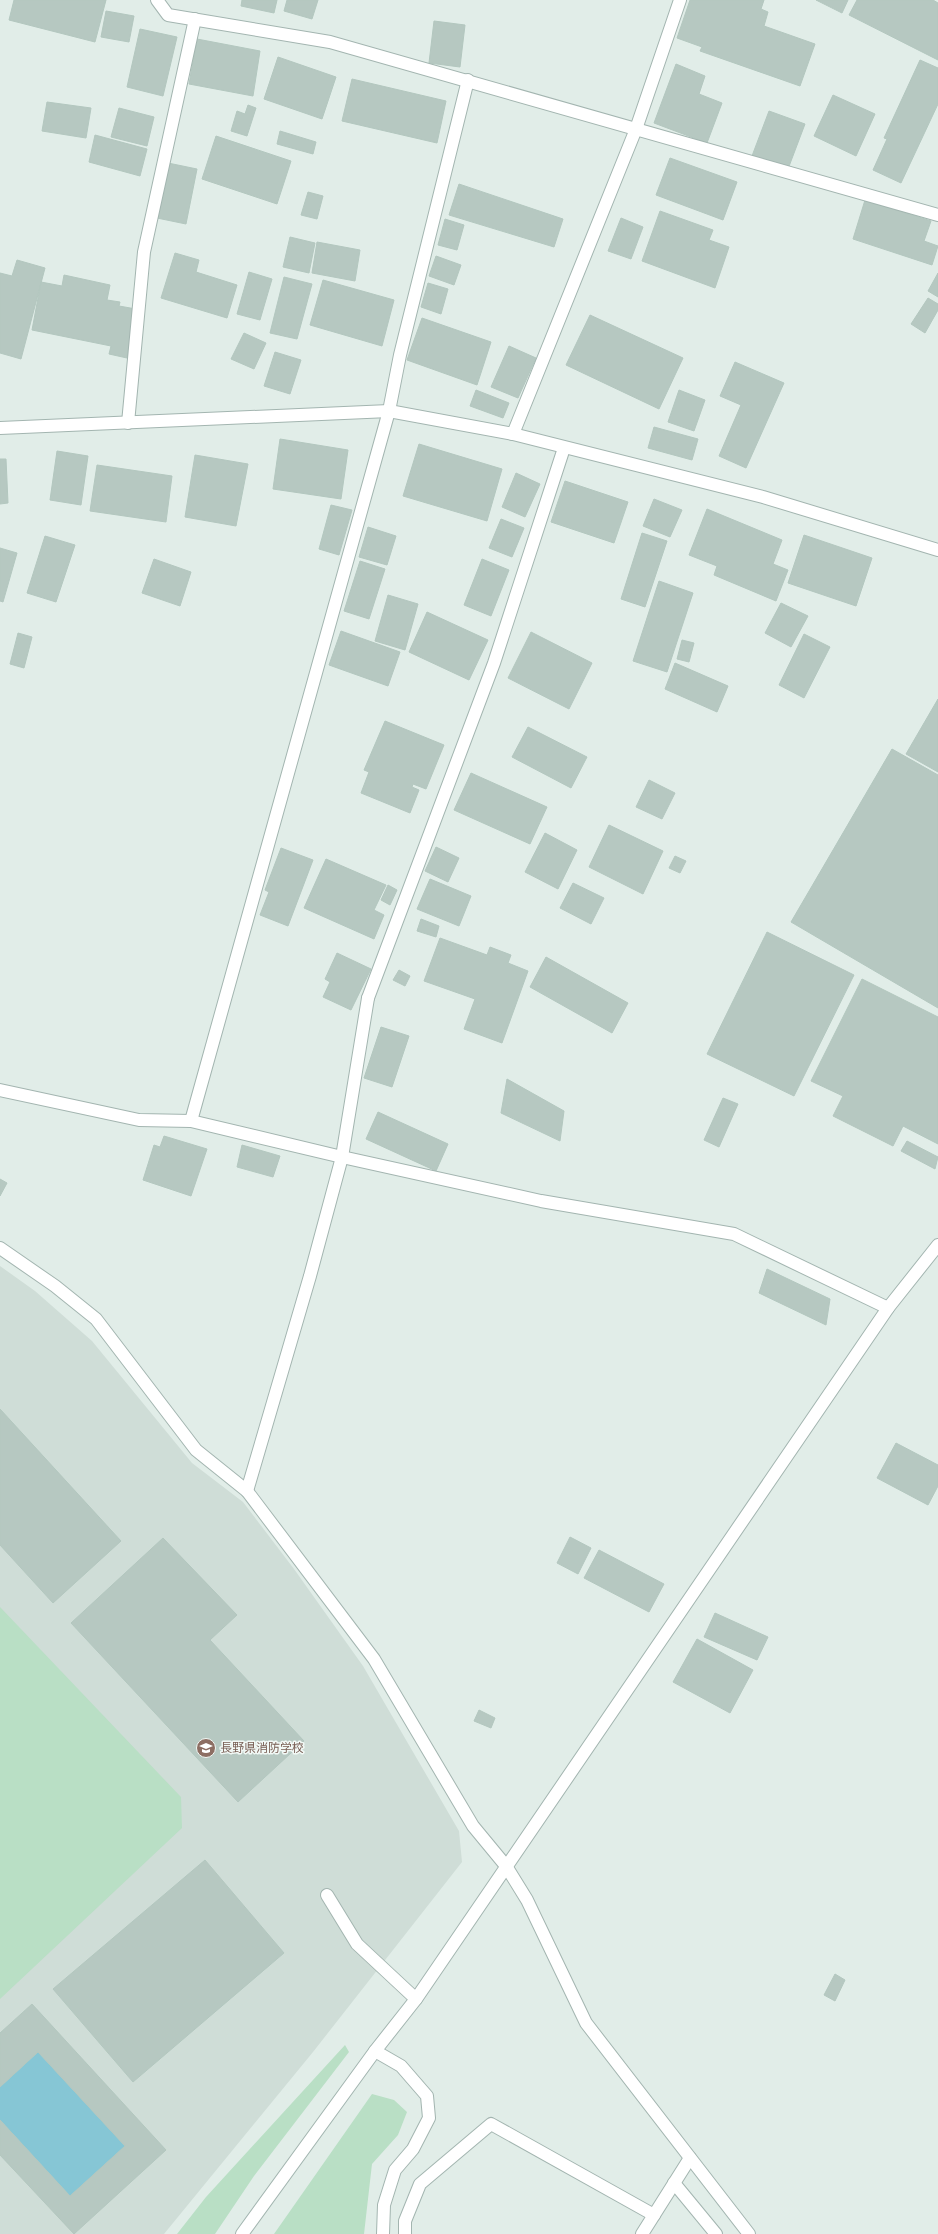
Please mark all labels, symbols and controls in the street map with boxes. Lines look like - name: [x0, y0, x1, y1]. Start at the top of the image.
- school or university icon: 長野県消防学校: [195, 1737, 217, 1759]
- place label: 長野県消防学校: [220, 1741, 304, 1755]

